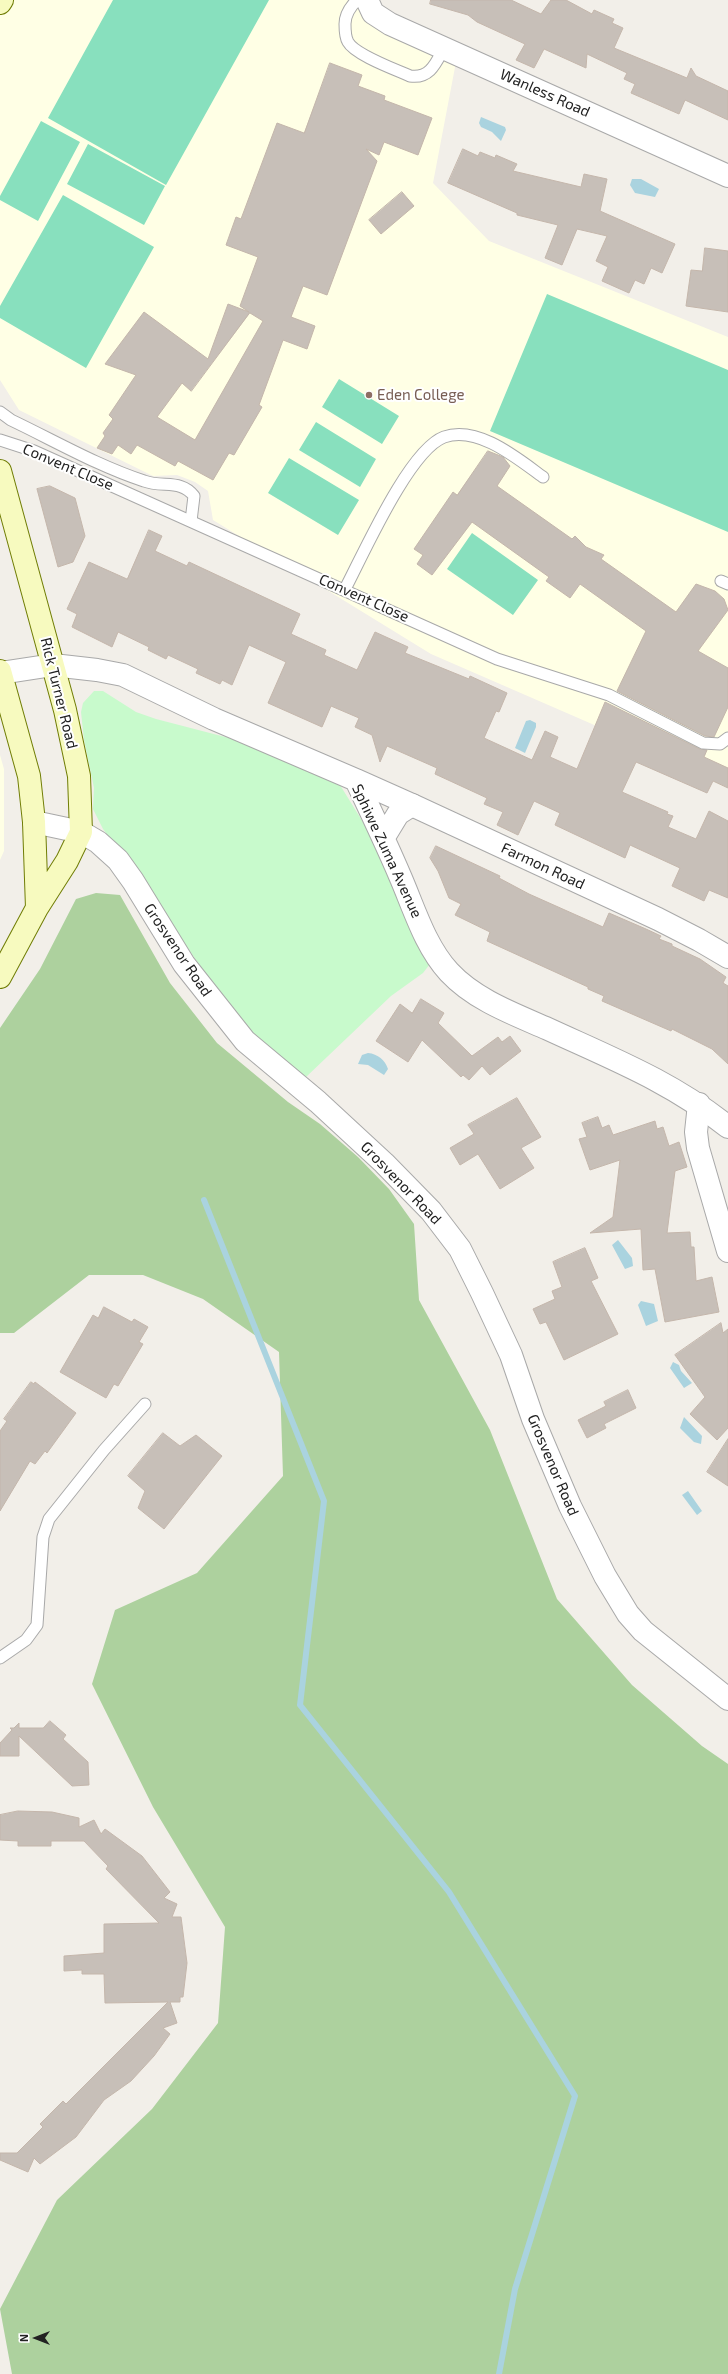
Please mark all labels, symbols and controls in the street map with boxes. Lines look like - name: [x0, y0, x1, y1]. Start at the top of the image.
- street label: Wanless Road: [497, 65, 593, 121]
- place label: Eden College: [377, 386, 465, 404]
- marker: Eden College: [364, 390, 374, 400]
- street label: Convent Close: [20, 440, 116, 494]
- street label: Convent Close: [316, 570, 412, 626]
- street label: Rick Turner Road: [36, 636, 82, 750]
- street label: Sphiwe Zuma Avenue: [348, 781, 426, 921]
- street label: Farmon Road: [498, 839, 588, 893]
- street label: Grosvenor Road: [140, 900, 216, 1000]
- street label: Grosvenor Road: [357, 1138, 445, 1228]
- street label: Grosvenor Road: [524, 1412, 582, 1518]
- north arrow: [16, 2318, 56, 2358]
- text: N: [17, 2334, 30, 2342]

